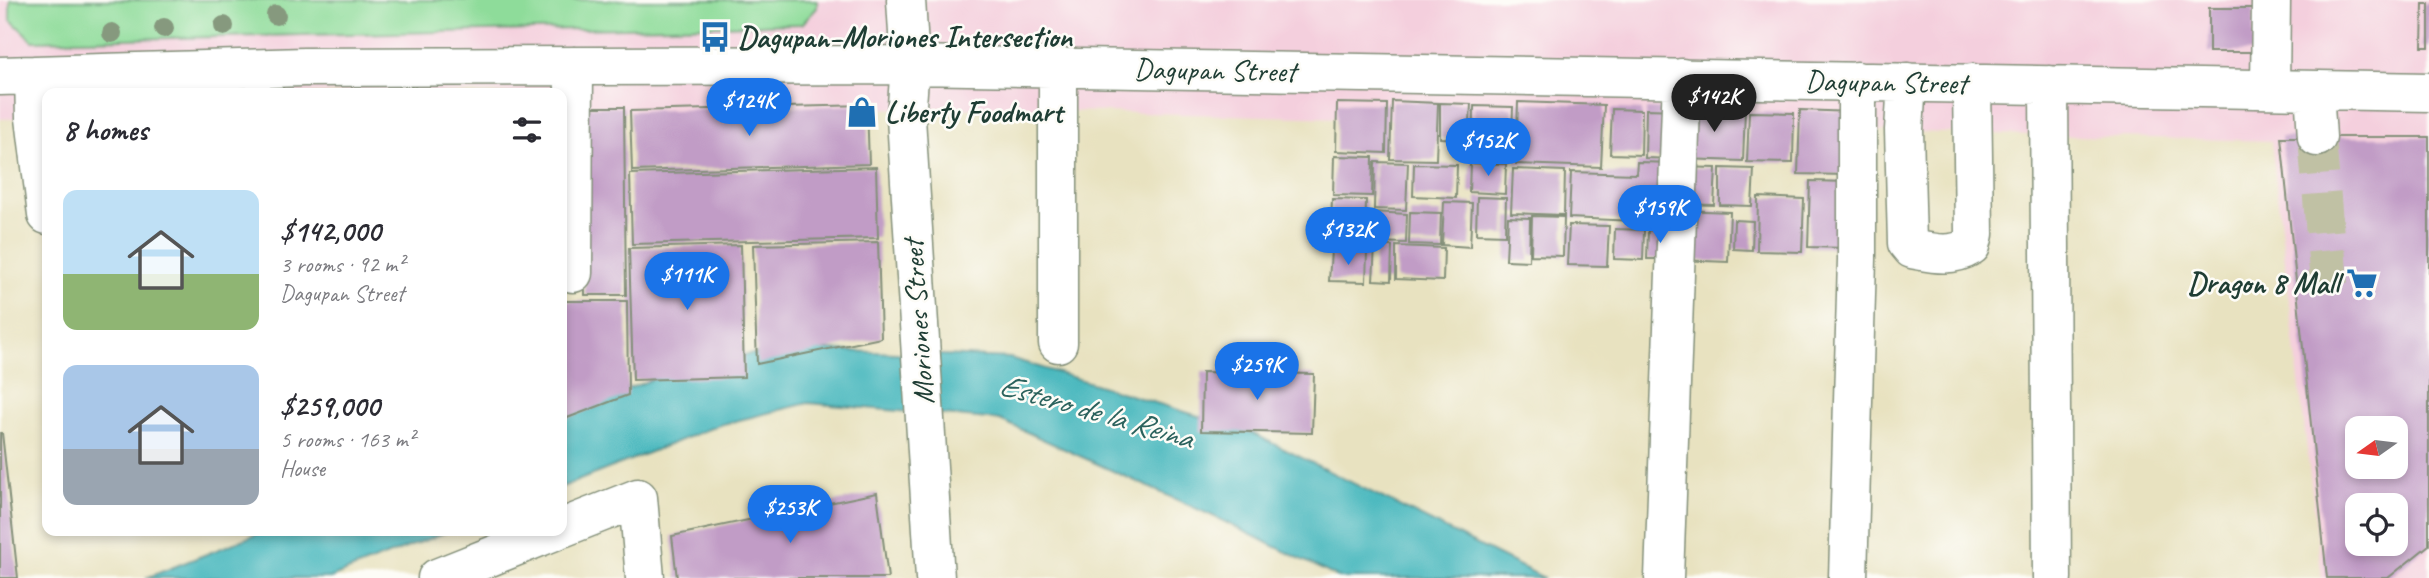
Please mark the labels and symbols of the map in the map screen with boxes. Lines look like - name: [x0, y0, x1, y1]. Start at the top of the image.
- place label: Dagupan–Moriones Intersection: [738, 18, 1073, 56]
- bus stop icon: Dagupan–Moriones Intersection: [698, 20, 732, 54]
- street label: Dagupan Street: [1134, 50, 1300, 90]
- street label: Dagupan Street: [1805, 62, 1971, 102]
- pin: $142K: [1665, 74, 1763, 134]
- pin: $124K: [700, 78, 798, 138]
- place label: Liberty Foodmart: [885, 93, 1066, 131]
- shop icon: Liberty Foodmart: [845, 95, 879, 129]
- pin: $152K: [1439, 118, 1537, 178]
- pin: $159K: [1611, 186, 1709, 245]
- pin: $132K: [1299, 208, 1397, 267]
- street label: Moriones Street: [893, 234, 943, 406]
- pin: $111K: [638, 252, 736, 312]
- place label: Dragon 8 Mall: [2188, 264, 2345, 302]
- supermarket icon: Dragon 8 Mall: [2345, 266, 2379, 300]
- pin: $259K: [1208, 342, 1306, 402]
- water label: Estero de la Reina: [995, 364, 1200, 459]
- north arrow: [2345, 416, 2408, 480]
- pin: $253K: [741, 486, 839, 545]

